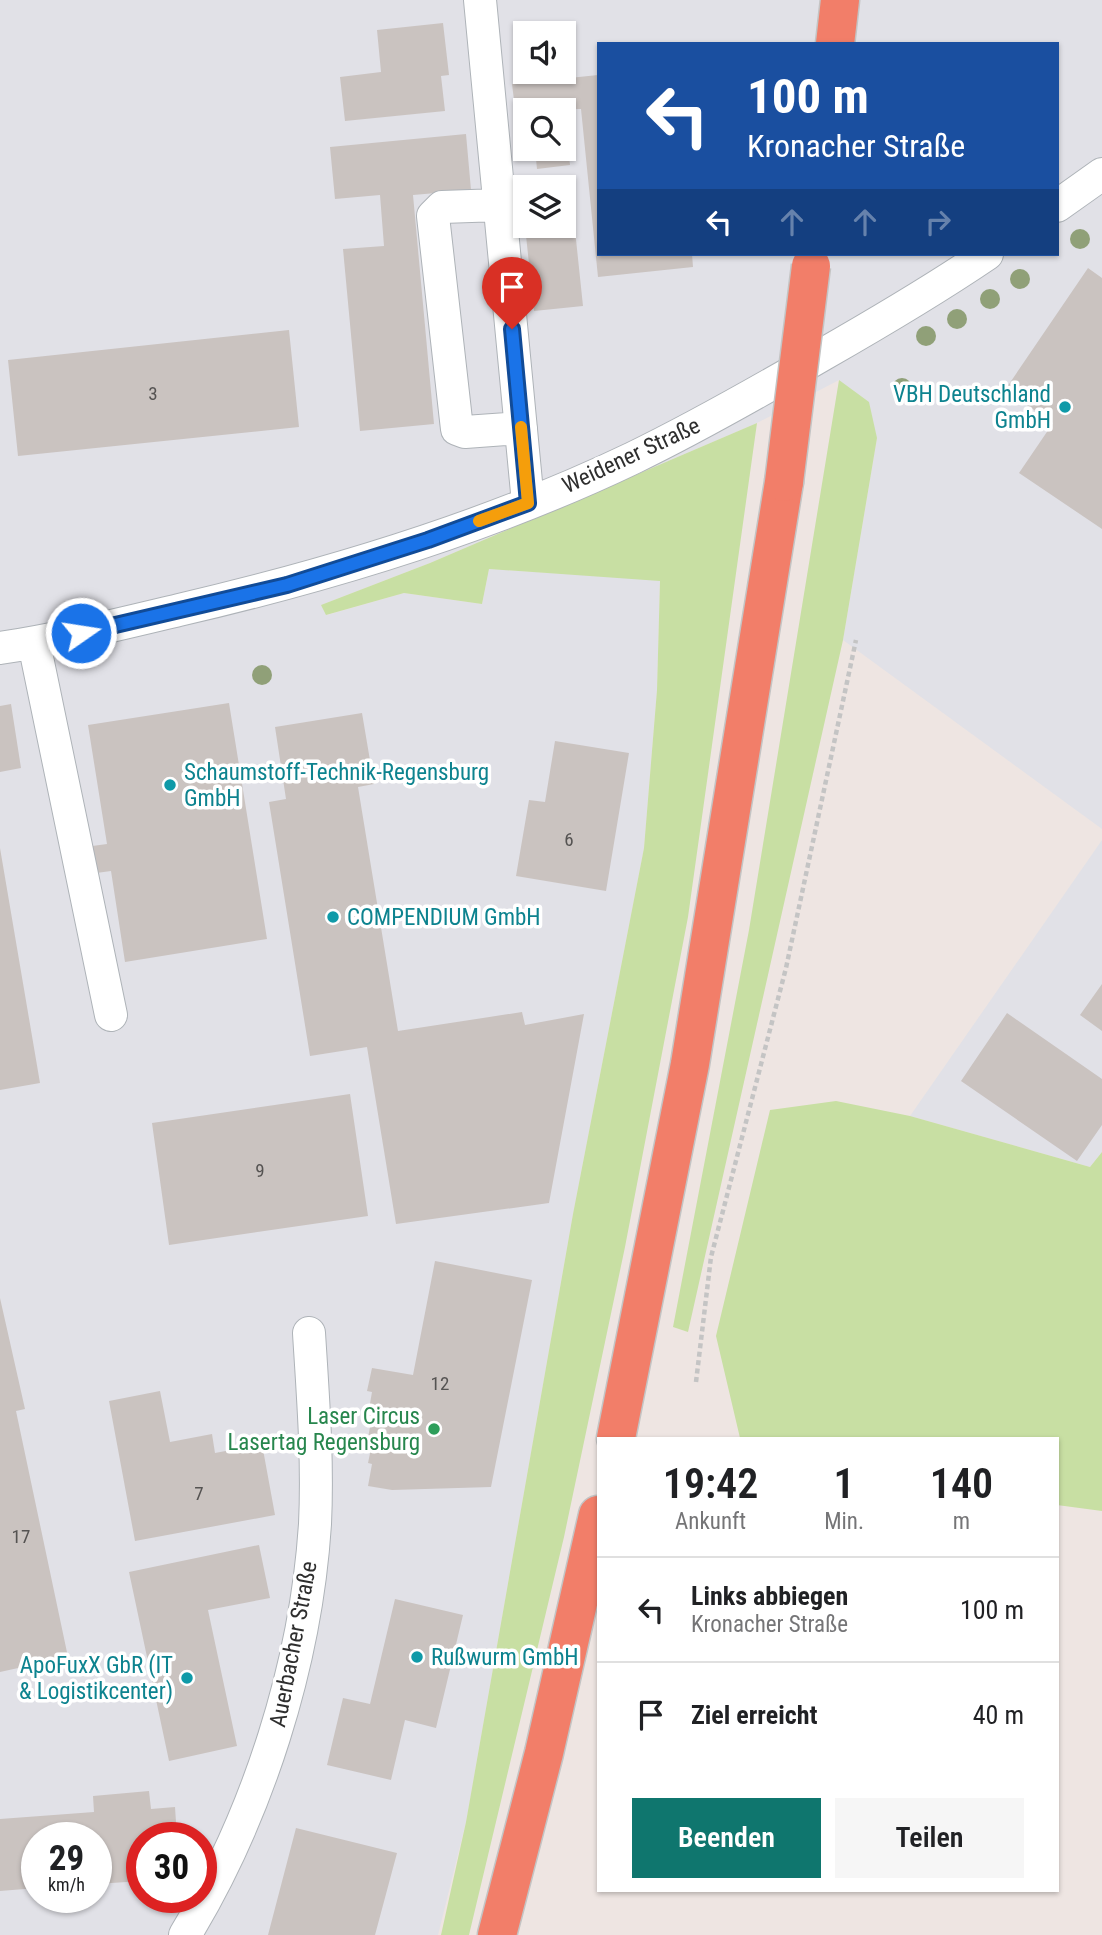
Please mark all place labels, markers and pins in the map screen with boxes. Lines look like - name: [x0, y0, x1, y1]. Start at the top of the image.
- pin: [482, 257, 542, 329]
- place label: VBH Deutschland GmbH: [893, 381, 1051, 434]
- marker: VBH Deutschland GmbH: [1057, 399, 1073, 415]
- place label: Schaumstoff-Technik-Regensburg GmbH: [184, 759, 489, 812]
- marker: Schaumstoff-Technik-Regensburg GmbH: [162, 777, 178, 793]
- place label: COMPENDIUM GmbH: [347, 904, 541, 931]
- marker: COMPENDIUM GmbH: [325, 909, 341, 925]
- place label: Laser Circus Lasertag Regensburg: [227, 1403, 420, 1456]
- marker: Laser Circus Lasertag Regensburg: [426, 1421, 442, 1437]
- place label: Rußwurm GmbH: [431, 1644, 579, 1671]
- marker: Rußwurm GmbH: [409, 1649, 425, 1665]
- place label: ApoFuxX GbR (IT & Logistikcenter): [19, 1652, 173, 1705]
- marker: ApoFuxX GbR (IT & Logistikcenter): [179, 1670, 195, 1686]

